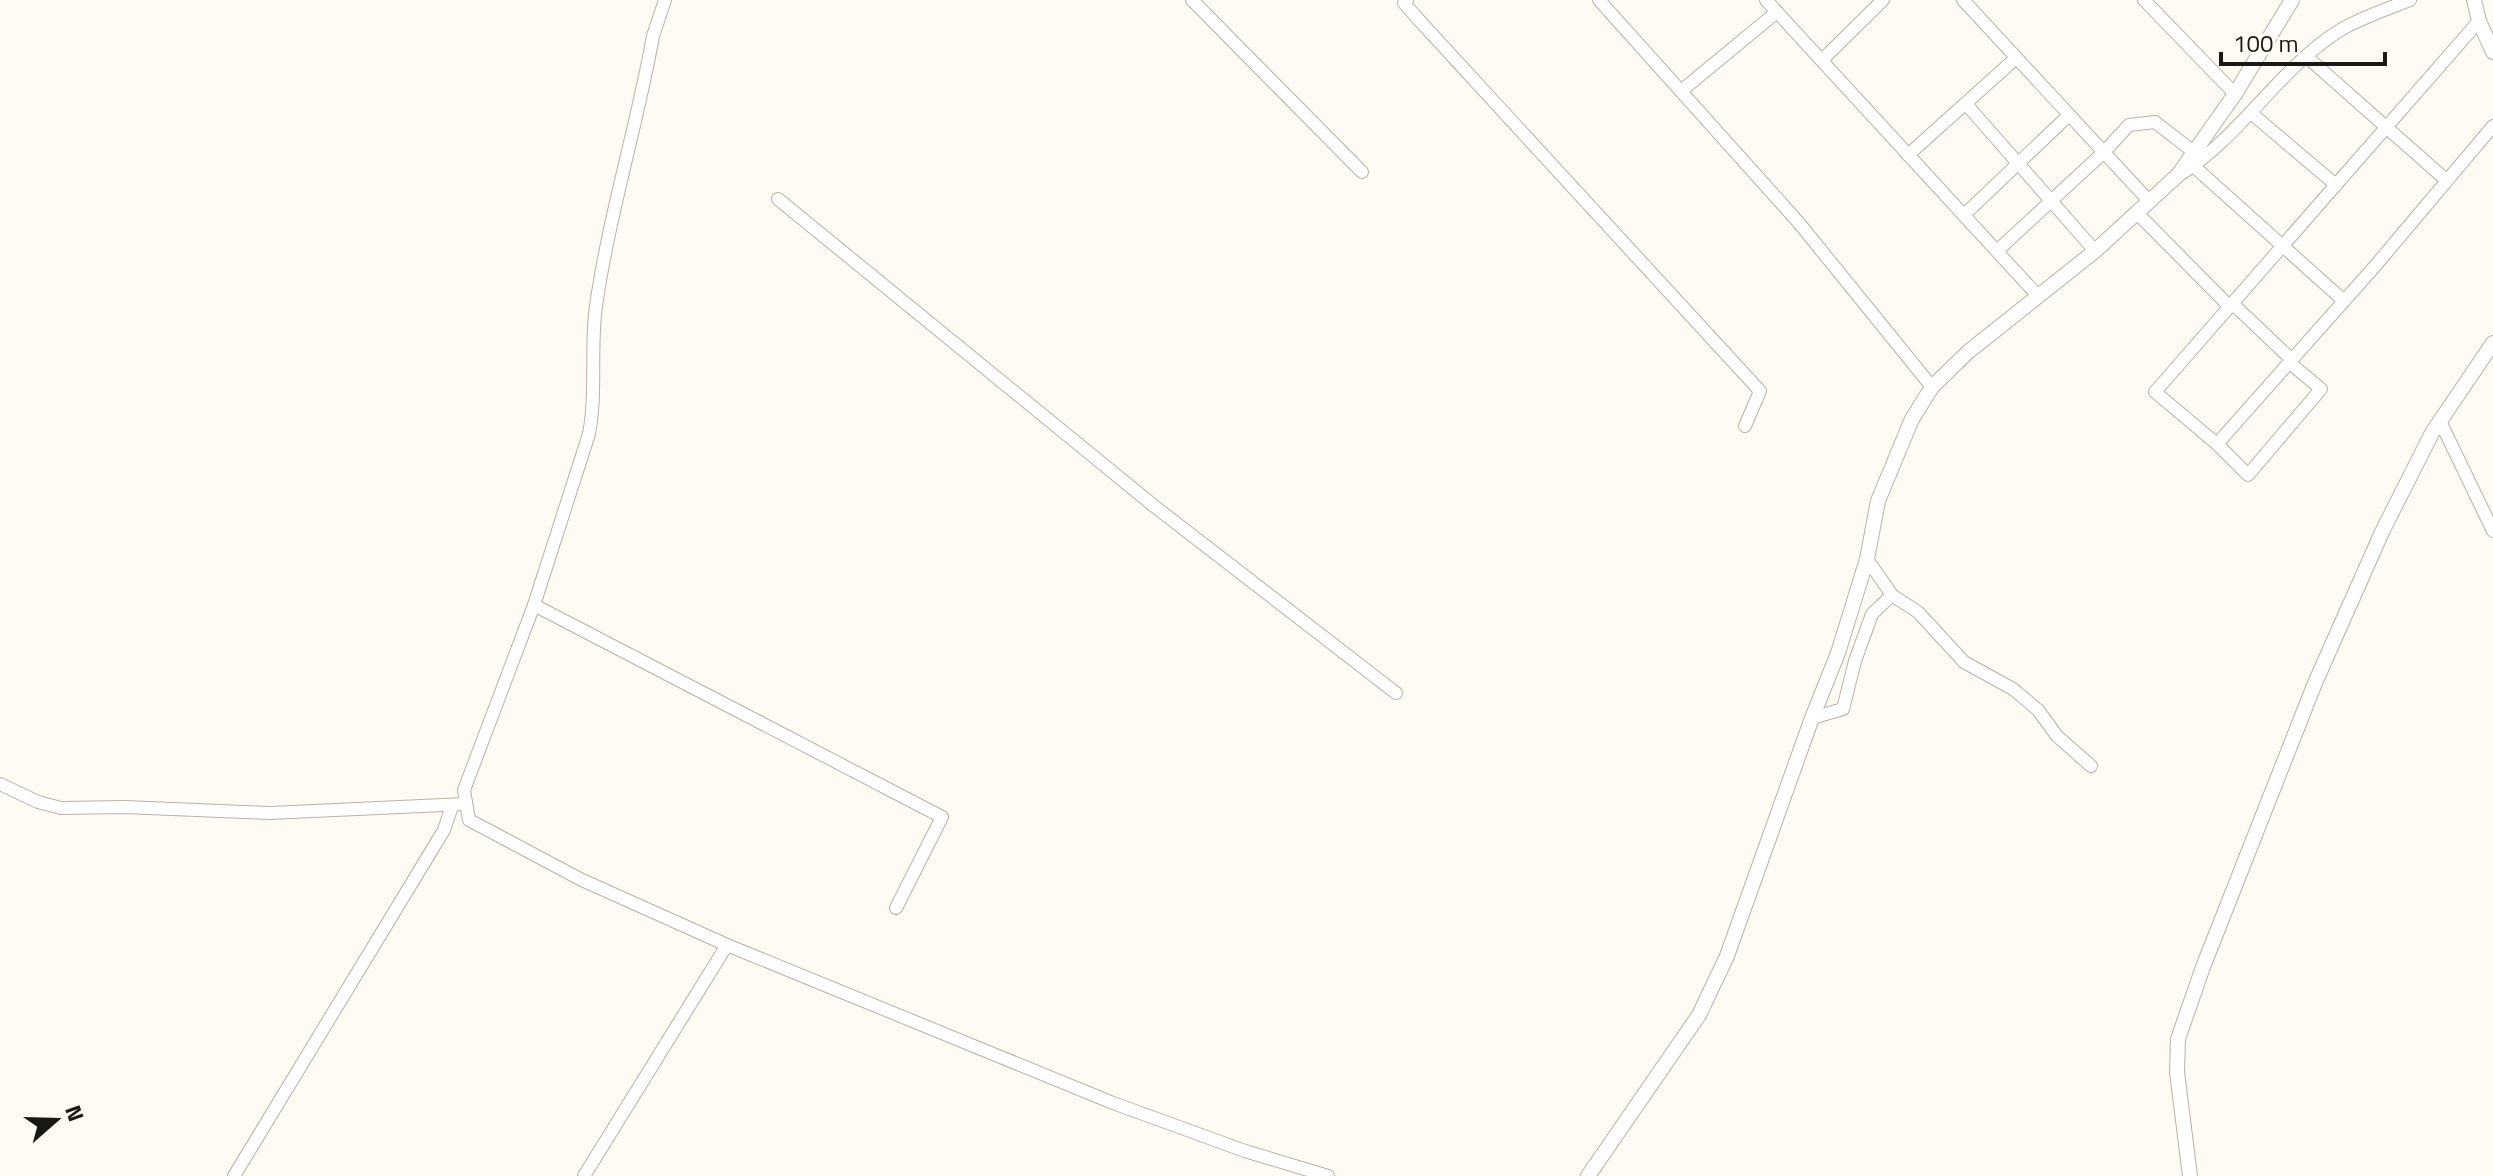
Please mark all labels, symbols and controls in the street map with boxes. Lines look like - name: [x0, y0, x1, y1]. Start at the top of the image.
- scale bar: [2221, 16, 2385, 66]
- text: 100 m: [2233, 25, 2299, 61]
- north arrow: [16, 1080, 96, 1160]
- text: N: [56, 1100, 93, 1126]

